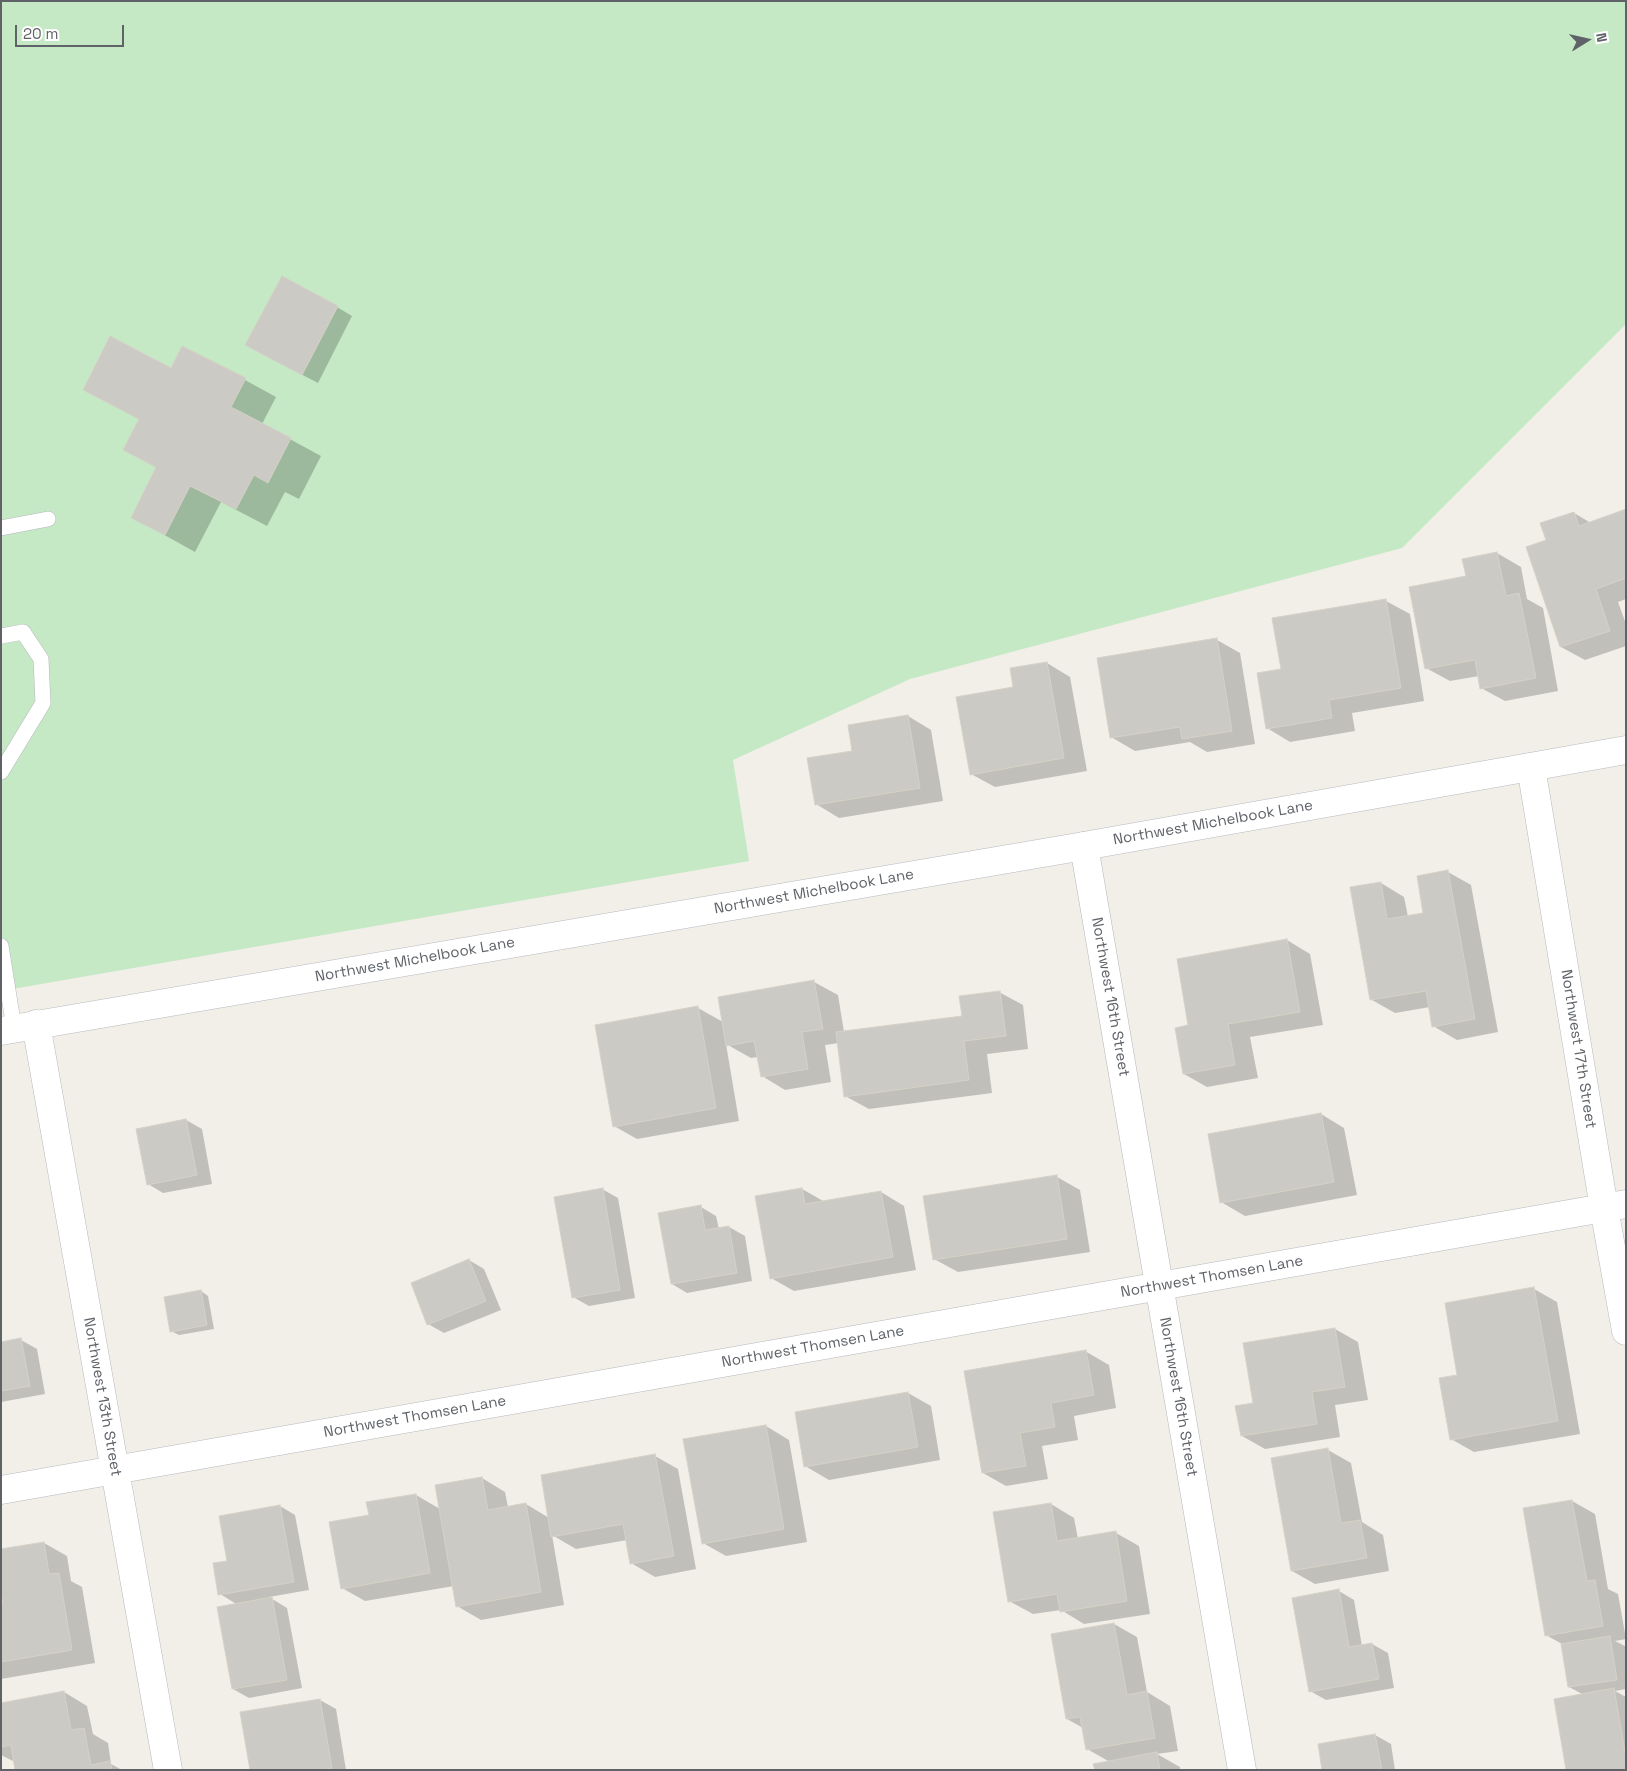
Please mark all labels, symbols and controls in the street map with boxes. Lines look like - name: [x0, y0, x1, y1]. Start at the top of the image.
- scale bar: [18, 15, 126, 47]
- north arrow: [1562, 15, 1612, 65]
- text: 20 m: [23, 24, 58, 43]
- text: N: [1592, 31, 1611, 44]
- street label: Northwest Michelbook Lane: [1112, 797, 1314, 849]
- street label: Northwest Michelbook Lane: [713, 866, 915, 918]
- street label: Northwest 16th Street: [1087, 916, 1133, 1078]
- street label: Northwest Michelbook Lane: [314, 934, 516, 986]
- street label: Northwest 17th Street: [1557, 968, 1599, 1130]
- street label: Northwest Thomsen Lane: [1119, 1252, 1305, 1302]
- street label: Northwest 13th Street: [79, 1316, 125, 1478]
- street label: Northwest 16th Street: [1155, 1316, 1201, 1478]
- street label: Northwest Thomsen Lane: [720, 1322, 906, 1372]
- street label: Northwest Thomsen Lane: [322, 1392, 508, 1442]

